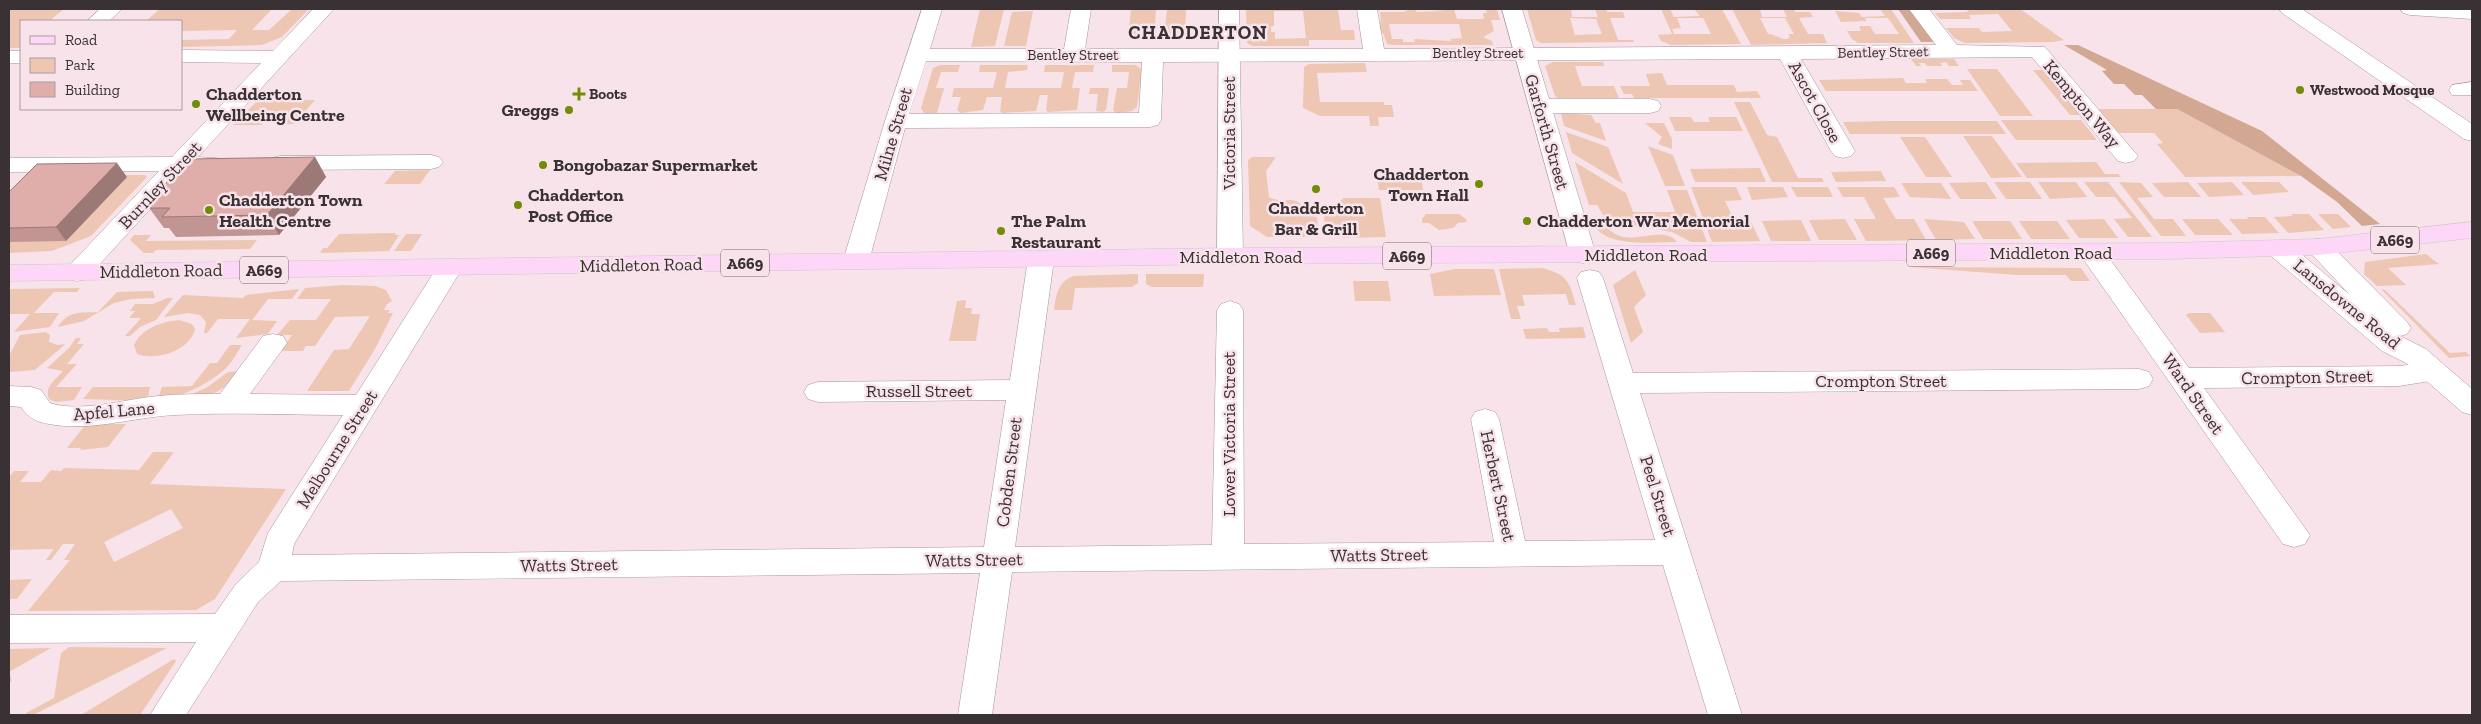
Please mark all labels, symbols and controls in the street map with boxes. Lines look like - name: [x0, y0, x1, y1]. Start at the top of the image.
- legend: [20, 20, 182, 110]
- district label: CHADDERTON: [1128, 21, 1268, 44]
- text: Road: [65, 31, 98, 49]
- street label: Bentley Street: [1837, 42, 1929, 62]
- street label: Bentley Street: [1432, 44, 1524, 62]
- street label: Bentley Street: [1027, 46, 1119, 64]
- street label: Kempton Way: [2039, 55, 2126, 153]
- text: Park: [65, 56, 95, 74]
- street label: Ascot Close: [1784, 57, 1846, 147]
- street label: Garforth Street: [1520, 72, 1574, 193]
- street label: Victoria Street: [1218, 76, 1240, 191]
- text: Building: [65, 81, 120, 99]
- place label: Westwood Mosque: [2310, 81, 2434, 99]
- place label: Chadderton Wellbeing Centre: [206, 83, 345, 126]
- marker: Westwood Mosque: [2294, 84, 2306, 96]
- place label: Boots: [589, 85, 627, 103]
- street label: Milne Street: [869, 85, 917, 183]
- marker: Boots: [573, 88, 585, 100]
- marker: Chadderton Wellbeing Centre: [190, 98, 202, 110]
- place label: Greggs: [501, 99, 559, 121]
- marker: Greggs: [563, 104, 575, 116]
- street label: Burnley Street: [114, 136, 206, 233]
- place label: Bongobazar Supermarket: [553, 154, 758, 176]
- marker: Bongobazar Supermarket: [537, 159, 549, 171]
- place label: Chadderton Town Hall: [1373, 163, 1469, 206]
- marker: Chadderton Town Hall: [1473, 178, 1485, 190]
- marker: Chadderton Bar & Grill: [1310, 183, 1322, 195]
- place label: Chadderton Post Office: [528, 184, 624, 227]
- place label: Chadderton Town Health Centre: [219, 189, 363, 232]
- place label: Chadderton Bar & Grill: [1268, 197, 1364, 240]
- marker: Chadderton Post Office: [512, 199, 524, 211]
- marker: Chadderton Town Health Centre: [203, 204, 215, 216]
- place label: The Palm Restaurant: [1011, 210, 1102, 253]
- place label: Chadderton War Memorial: [1537, 210, 1750, 232]
- marker: Chadderton War Memorial: [1521, 215, 1533, 227]
- marker: The Palm Restaurant: [995, 225, 1007, 237]
- road number: A669: [2371, 226, 2419, 254]
- road number: A669: [1907, 240, 1955, 266]
- road number: A669: [1383, 242, 1431, 270]
- street label: Middleton Road: [1990, 242, 2113, 264]
- street label: Middleton Road: [1585, 244, 1708, 266]
- street label: Middleton Road: [1180, 246, 1303, 268]
- road number: A669: [721, 250, 769, 276]
- street label: Middleton Road: [579, 253, 703, 277]
- street label: Lansdowne Road: [2289, 254, 2405, 354]
- road number: A669: [240, 256, 288, 284]
- street label: Middleton Road: [99, 259, 223, 283]
- street label: Ward Street: [2157, 349, 2229, 439]
- street label: Lower Victoria Street: [1218, 351, 1240, 517]
- street label: Crompton Street: [2241, 365, 2373, 389]
- street label: Crompton Street: [1815, 370, 1947, 392]
- street label: Russell Street: [866, 380, 973, 402]
- street label: Melbourne Street: [292, 385, 382, 512]
- street label: Apfel Lane: [72, 396, 156, 426]
- street label: Cobden Street: [991, 415, 1027, 528]
- street label: Herbert Street: [1475, 428, 1521, 544]
- street label: Peel Street: [1635, 453, 1681, 539]
- street label: Watts Street: [1330, 543, 1428, 567]
- street label: Watts Street: [925, 548, 1023, 572]
- street label: Watts Street: [520, 553, 618, 577]

